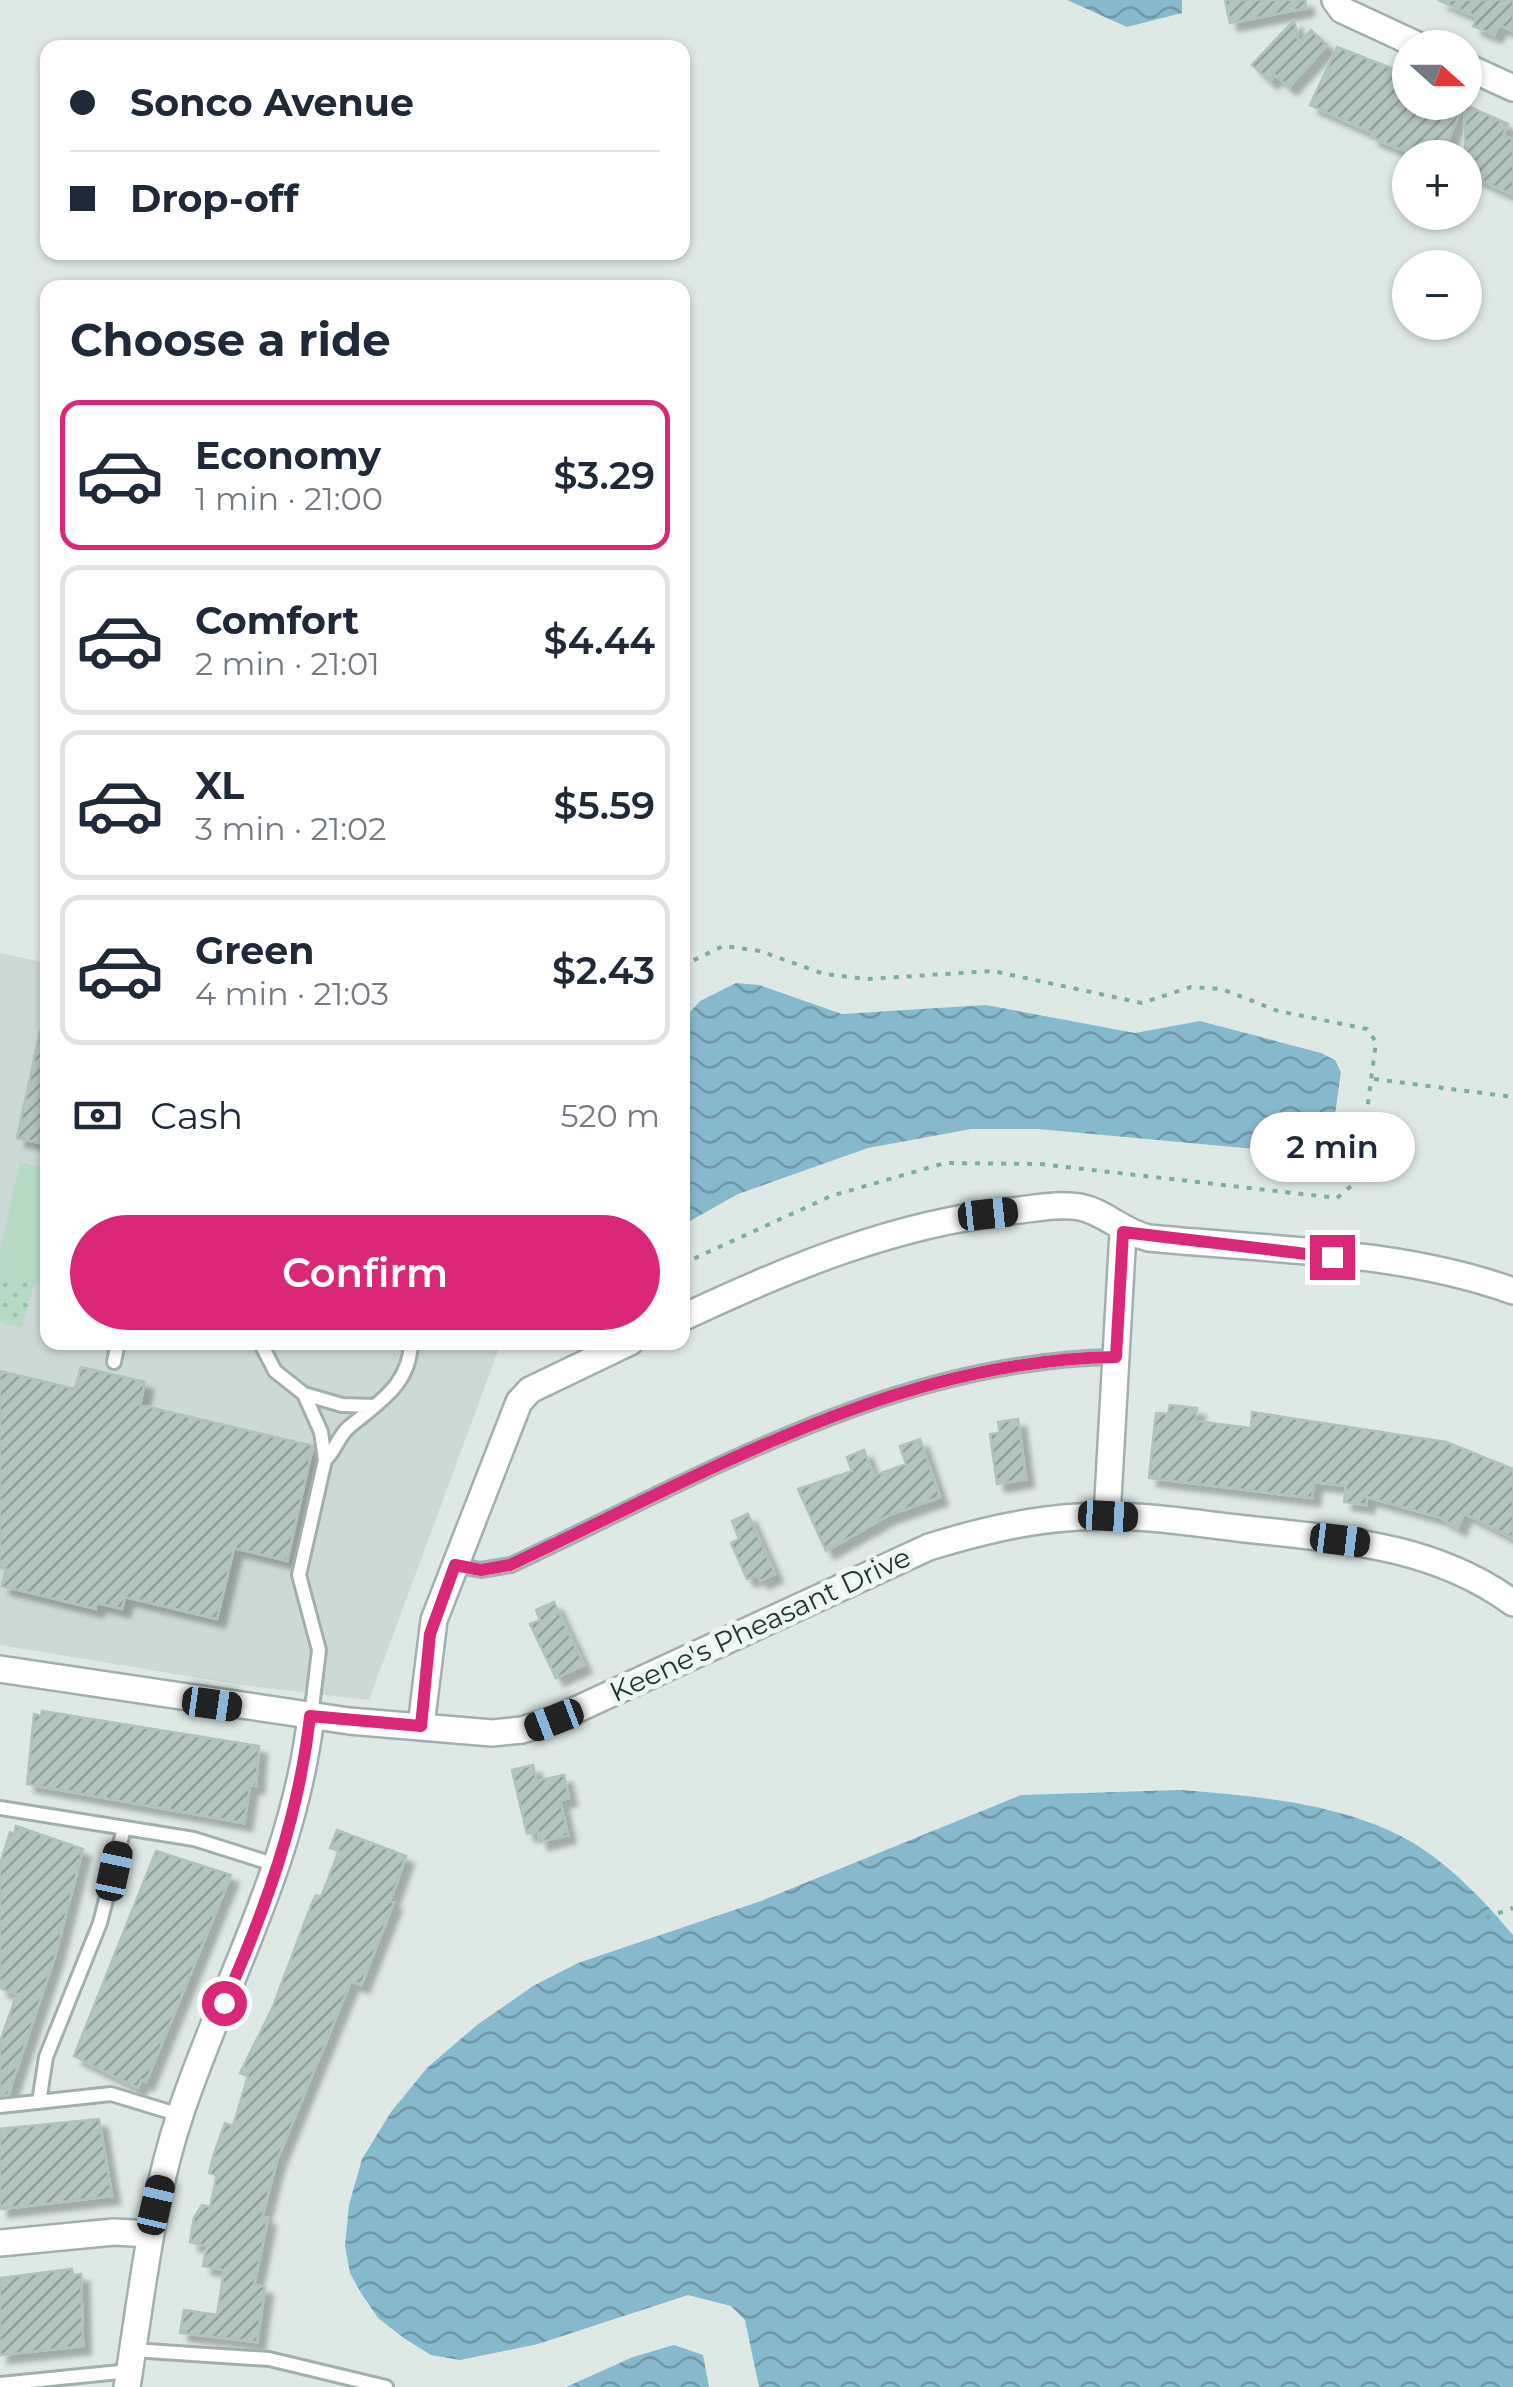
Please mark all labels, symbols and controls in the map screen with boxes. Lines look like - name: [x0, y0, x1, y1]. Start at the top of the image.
- north arrow: [1392, 30, 1482, 120]
- map controls: [1392, 30, 1482, 340]
- text: Sonco Avenue: [130, 79, 414, 126]
- button: +: [1392, 140, 1482, 230]
- text: Drop-off: [130, 175, 299, 222]
- button: −: [1392, 250, 1482, 340]
- text: Choose a ride: [70, 312, 391, 367]
- icon: car: [75, 430, 165, 520]
- text: Economy: [195, 432, 381, 479]
- text: $3.29: [554, 452, 655, 499]
- text: 1 min · 21:00: [195, 479, 383, 518]
- icon: car: [75, 595, 165, 685]
- text: Comfort: [195, 597, 359, 644]
- text: $4.44: [543, 617, 655, 664]
- text: 2 min · 21:01: [195, 644, 380, 683]
- icon: car: [75, 760, 165, 850]
- text: XL: [195, 762, 244, 809]
- text: $5.59: [554, 782, 655, 829]
- text: 3 min · 21:02: [195, 809, 386, 848]
- icon: car: [75, 925, 165, 1015]
- text: Green: [195, 927, 315, 974]
- text: $2.43: [552, 947, 655, 994]
- text: 4 min · 21:03: [195, 974, 389, 1013]
- icon: cash: [70, 1088, 125, 1143]
- text: Cash: [150, 1092, 243, 1139]
- text: 520 m: [560, 1096, 660, 1135]
- callout: 2 min: [1250, 1112, 1414, 1182]
- text: 2 min: [1286, 1127, 1379, 1166]
- car: [957, 1196, 1019, 1232]
- button: Confirm: [70, 1215, 660, 1330]
- route end: [1310, 1235, 1355, 1280]
- car: [1077, 1499, 1139, 1533]
- car: [1308, 1521, 1372, 1559]
- street label: Keene's Pheasant Drive: [604, 1539, 916, 1709]
- car: [180, 1685, 244, 1723]
- car: [521, 1695, 587, 1745]
- car: [93, 1839, 135, 1903]
- route start: [202, 1981, 247, 2026]
- car: [135, 2172, 177, 2238]

